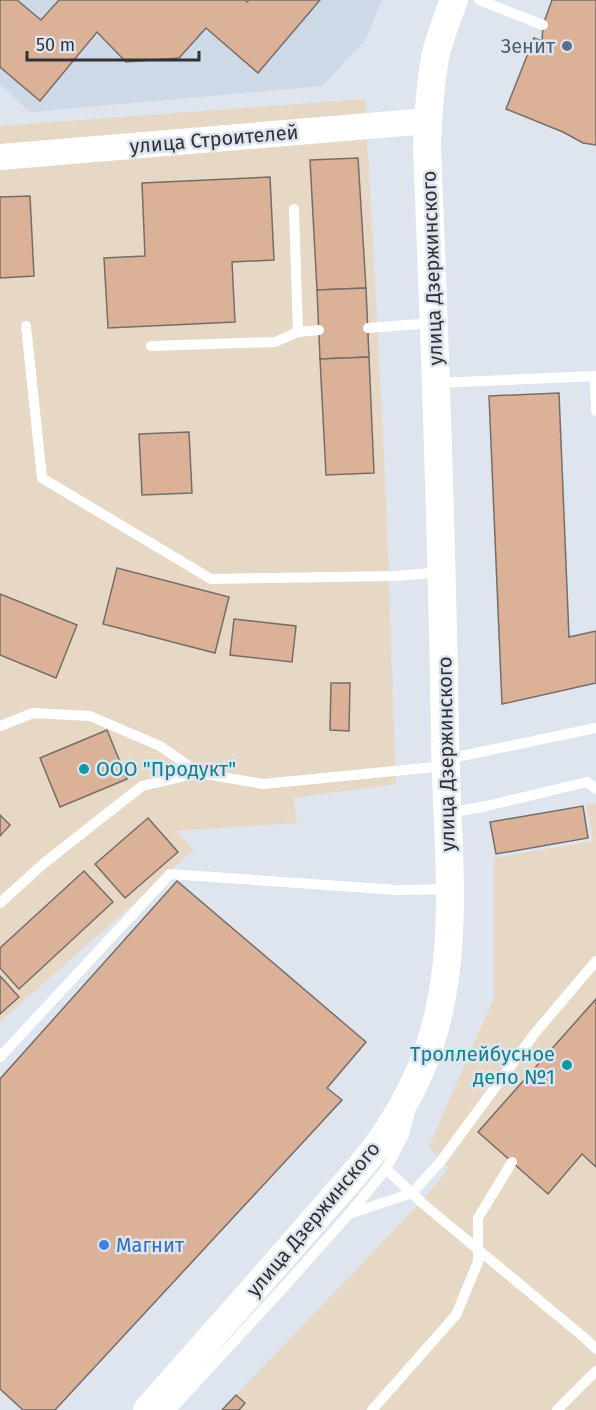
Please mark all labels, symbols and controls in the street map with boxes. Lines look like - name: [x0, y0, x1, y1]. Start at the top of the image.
- scale bar: [27, 24, 200, 62]
- text: 50 m: [36, 34, 75, 56]
- place label: Зенит: [501, 34, 556, 58]
- marker: Зенит: [560, 39, 574, 53]
- street label: улица Строителей: [129, 120, 299, 158]
- street label: улица Дзержинского: [417, 170, 447, 366]
- street label: улица Дзержинского: [432, 656, 460, 852]
- place label: ООО "Продукт": [96, 757, 236, 781]
- marker: ООО "Продукт": [77, 762, 91, 776]
- place label: Троллейбусное депо №1: [410, 1042, 555, 1089]
- marker: Троллейбусное депо №1: [560, 1058, 574, 1072]
- street label: улица Дзержинского: [241, 1137, 385, 1301]
- place label: Магнит: [116, 1233, 185, 1257]
- marker: Магнит: [97, 1238, 111, 1252]

